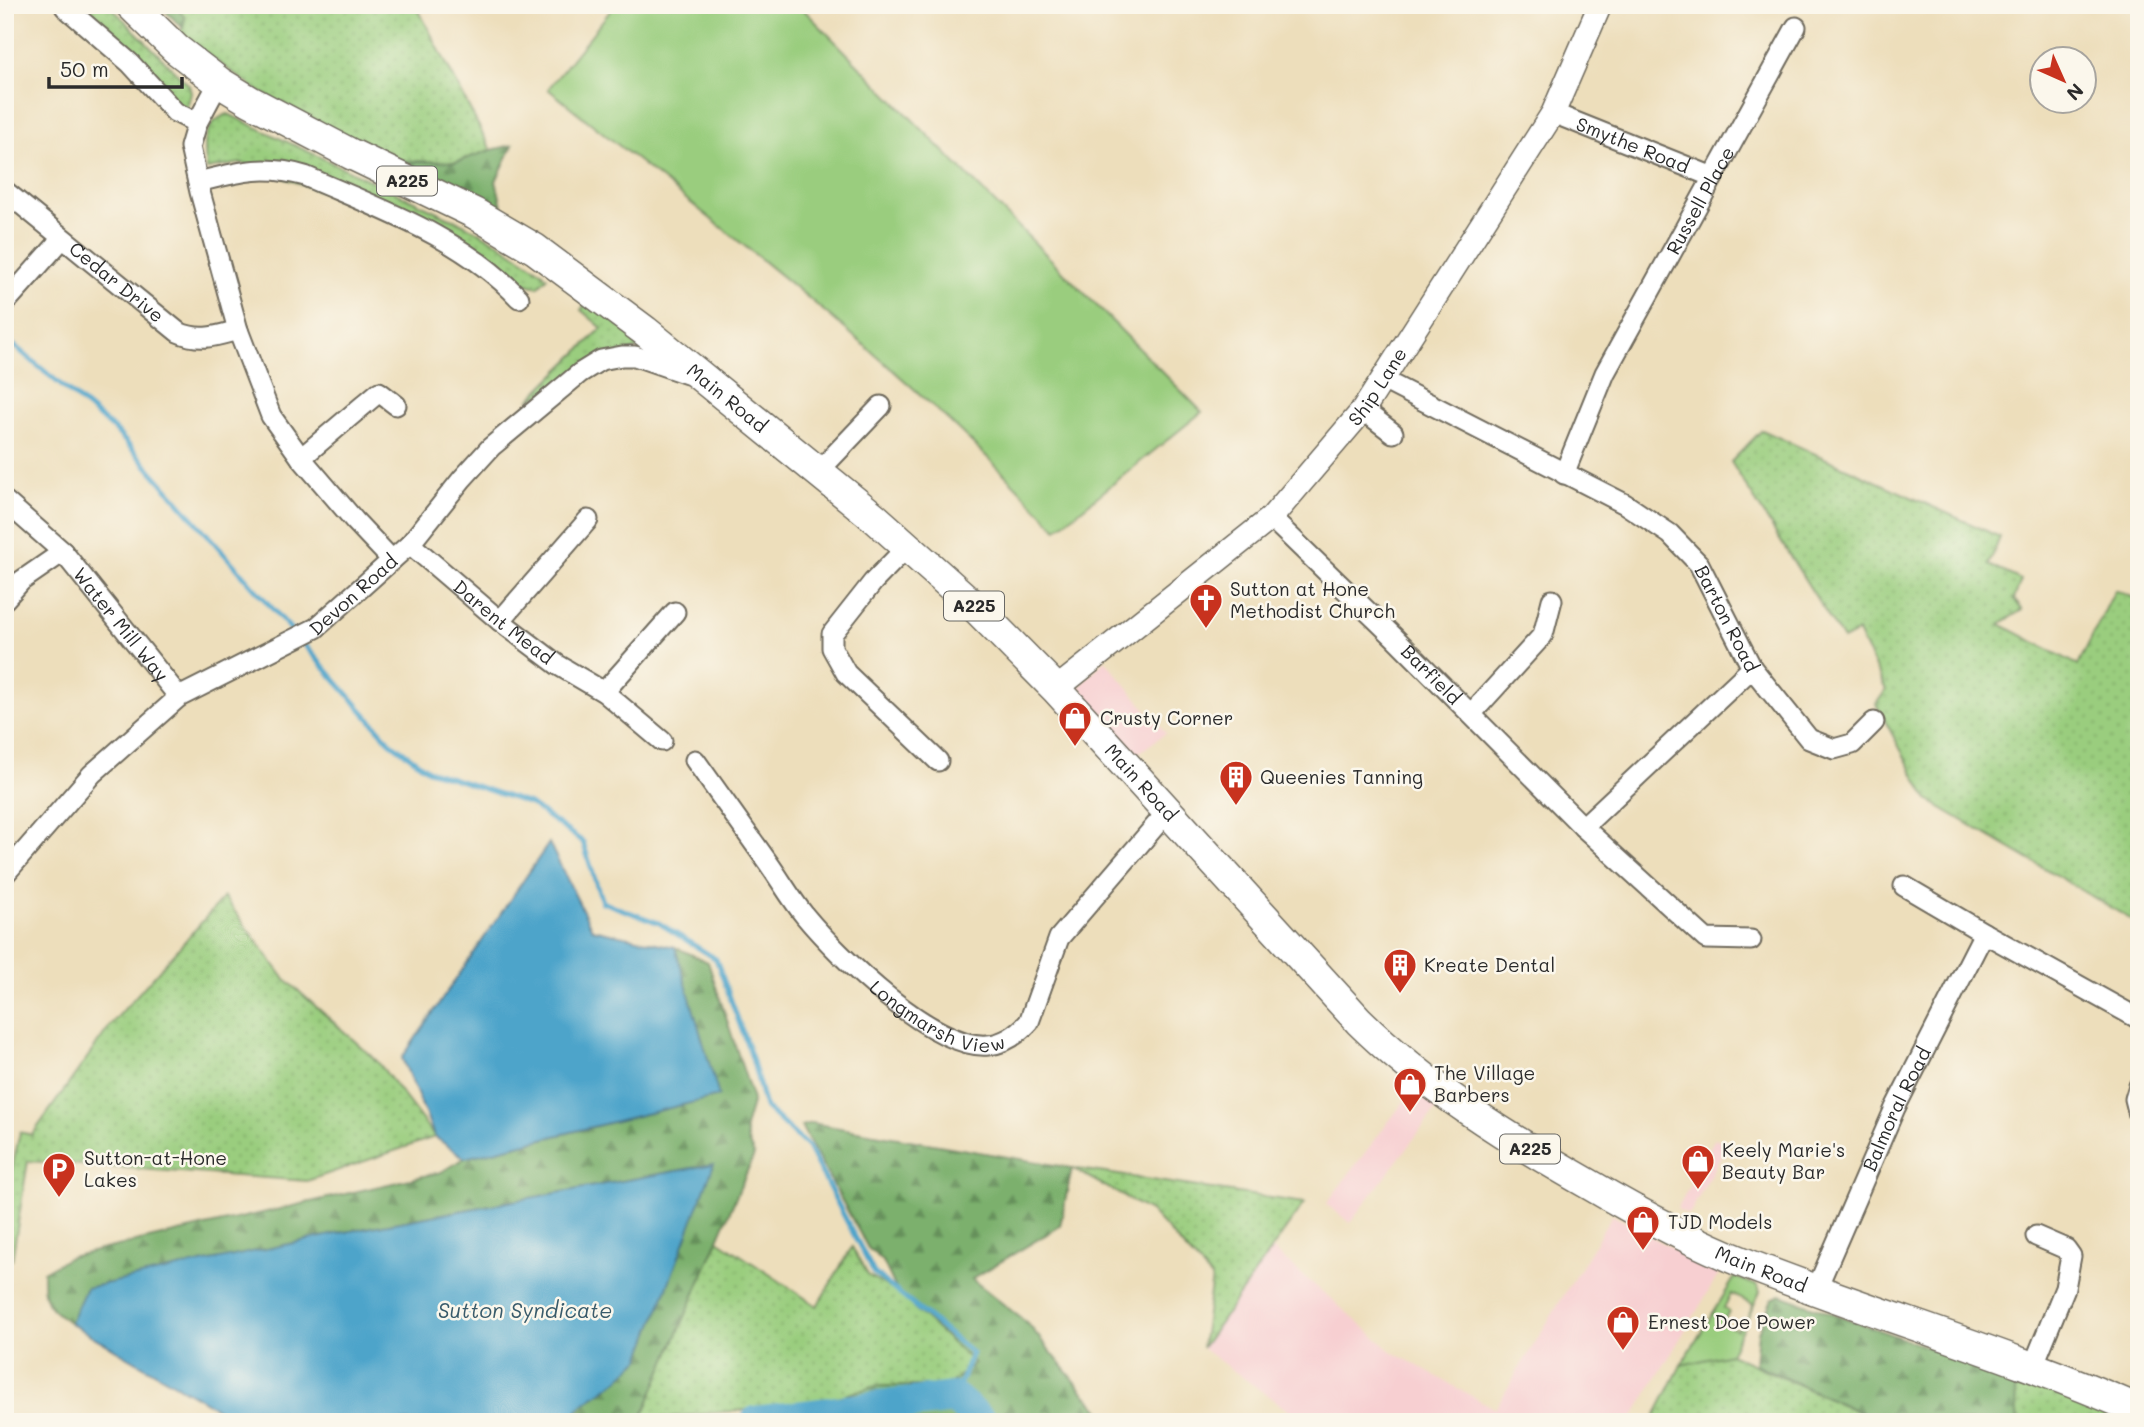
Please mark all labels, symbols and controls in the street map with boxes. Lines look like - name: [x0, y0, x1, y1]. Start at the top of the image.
- scale bar: [49, 46, 182, 90]
- north arrow: [2028, 46, 2098, 116]
- text: 50 m: [60, 55, 109, 82]
- text: N: [2061, 78, 2089, 106]
- street label: Smythe Road: [1573, 111, 1693, 178]
- street label: Russell Place: [1660, 142, 1740, 259]
- road number: A225: [377, 166, 437, 196]
- street label: Cedar Drive: [64, 236, 169, 328]
- street label: Ship Lane: [1342, 342, 1412, 431]
- street label: Main Road: [682, 357, 773, 438]
- street label: Devon Road: [303, 548, 402, 640]
- street label: Barton Road: [1690, 561, 1765, 676]
- street label: Water Mill Way: [68, 562, 175, 686]
- street label: Darent Mead: [449, 574, 559, 670]
- place label: Sutton at Hone Methodist Church: [1230, 576, 1395, 623]
- church icon: Sutton at Hone Methodist Church: [1187, 581, 1225, 630]
- road number: A225: [944, 592, 1004, 620]
- street label: Barfield: [1396, 639, 1467, 710]
- shop icon: Crusty Corner: [1056, 699, 1094, 748]
- place label: Crusty Corner: [1100, 705, 1233, 730]
- street label: Main Road: [1100, 738, 1183, 826]
- building icon: Queenies Tanning: [1217, 758, 1255, 807]
- place label: Queenies Tanning: [1260, 764, 1423, 789]
- building icon: Kreate Dental: [1381, 946, 1419, 995]
- place label: Kreate Dental: [1424, 952, 1555, 977]
- street label: Longmarsh View: [865, 974, 1008, 1057]
- street label: Balmoral Road: [1856, 1043, 1936, 1175]
- place label: The Village Barbers: [1434, 1060, 1535, 1107]
- shop icon: The Village Barbers: [1391, 1065, 1429, 1114]
- road number: A225: [1500, 1134, 1560, 1164]
- place label: Keely Marie's Beauty Bar: [1722, 1137, 1845, 1184]
- shop icon: Keely Marie's Beauty Bar: [1679, 1142, 1717, 1191]
- place label: Sutton-at-Hone Lakes: [84, 1145, 227, 1192]
- parking icon: Sutton-at-Hone Lakes: [40, 1150, 78, 1199]
- shop icon: TJD Models: [1624, 1203, 1662, 1252]
- place label: TJD Models: [1668, 1209, 1772, 1234]
- street label: Main Road: [1711, 1239, 1811, 1298]
- water label: Sutton Syndicate: [438, 1296, 612, 1323]
- shop icon: Ernest Doe Power: [1604, 1303, 1642, 1352]
- place label: Ernest Doe Power: [1648, 1309, 1815, 1334]

